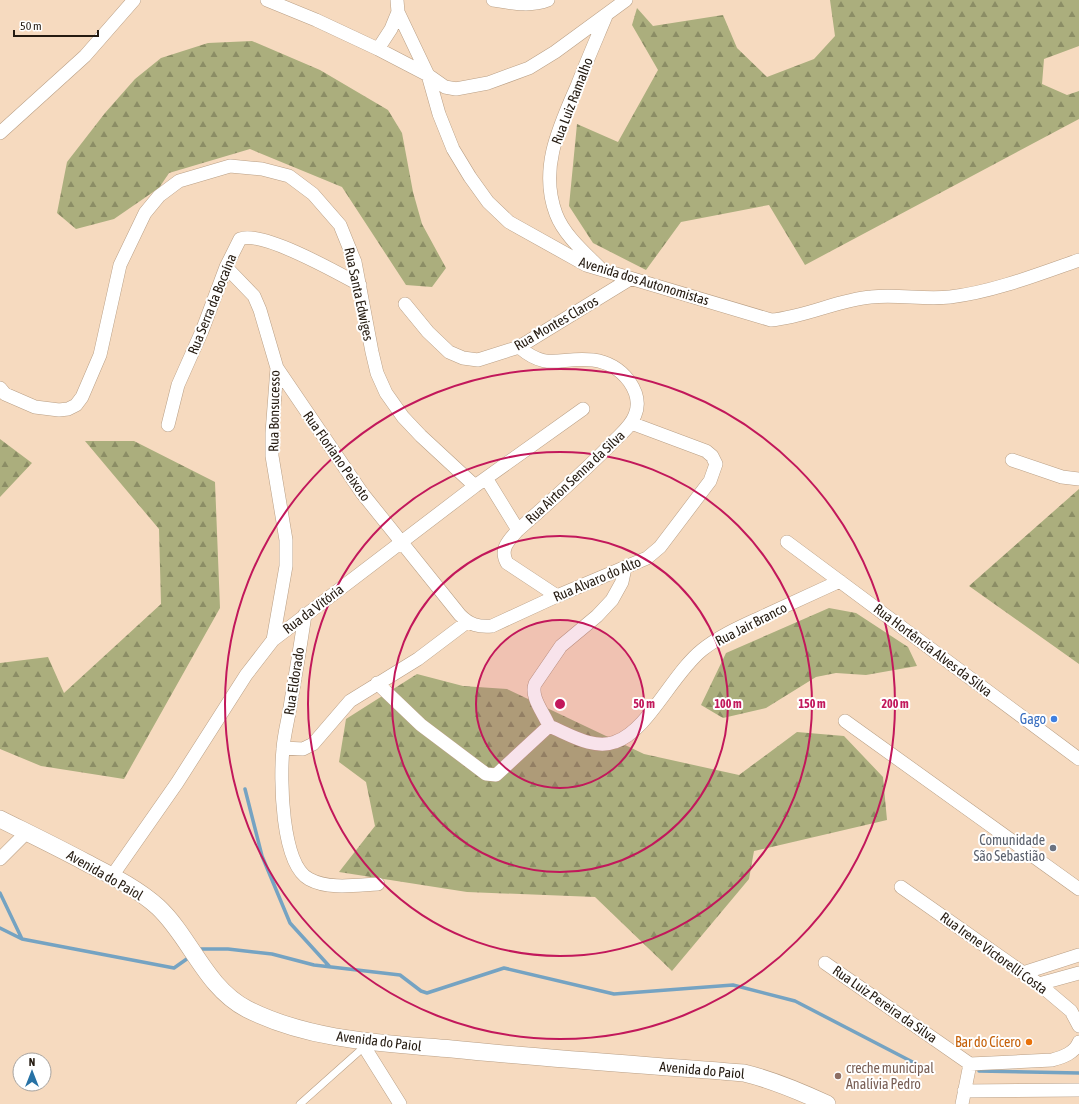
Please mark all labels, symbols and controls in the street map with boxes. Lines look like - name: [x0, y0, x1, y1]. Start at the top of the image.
- scale bar: [14, 12, 98, 38]
- text: 50 m: [20, 19, 42, 33]
- street label: Rua Luiz Ramalho: [548, 55, 596, 147]
- street label: Rua Santa Edwiges: [341, 246, 377, 342]
- street label: Rua Serra da Bocaína: [184, 251, 240, 357]
- street label: Avenida dos Autonomistas: [577, 254, 711, 308]
- street label: Rua Montes Claros: [511, 292, 601, 353]
- street label: Rua Bonsucesso: [265, 370, 283, 452]
- street label: Rua Floriano Peixoto: [300, 408, 374, 504]
- street label: Rua Airton Senna da Silva: [522, 427, 628, 527]
- street label: Rua Alvaro do Alto: [551, 553, 643, 605]
- street label: Rua da Vitória: [280, 581, 346, 637]
- street label: Rua Jair Branco: [713, 599, 789, 649]
- street label: Rua Hortência Alves da Silva: [871, 600, 995, 700]
- street label: Rua Eldorado: [281, 646, 307, 716]
- centre of rings: [553, 697, 567, 711]
- text: 50 m: [633, 697, 655, 711]
- text: 100 m: [714, 697, 742, 711]
- text: 150 m: [798, 697, 826, 711]
- text: 200 m: [881, 697, 909, 711]
- place label: Gago: [1020, 711, 1046, 727]
- marker: Gago: [1049, 714, 1059, 724]
- place label: Comunidade São Sebastião: [973, 832, 1045, 864]
- marker: Comunidade São Sebastião: [1048, 843, 1058, 853]
- street label: Avenida do Paiol: [64, 847, 146, 903]
- street label: Rua Irene Victorelli Costa: [937, 909, 1051, 997]
- street label: Rua Luiz Pereira da Silva: [830, 962, 940, 1046]
- street label: Avenida do Paiol: [336, 1028, 423, 1054]
- place label: Bar do Cícero: [955, 1034, 1021, 1050]
- marker: Bar do Cícero: [1024, 1037, 1034, 1047]
- north arrow: [12, 1052, 52, 1092]
- text: N: [29, 1056, 35, 1068]
- street label: Avenida do Paiol: [659, 1058, 746, 1082]
- place label: creche municipal Analívia Pedro: [846, 1060, 934, 1092]
- marker: creche municipal Analívia Pedro: [833, 1071, 843, 1081]

